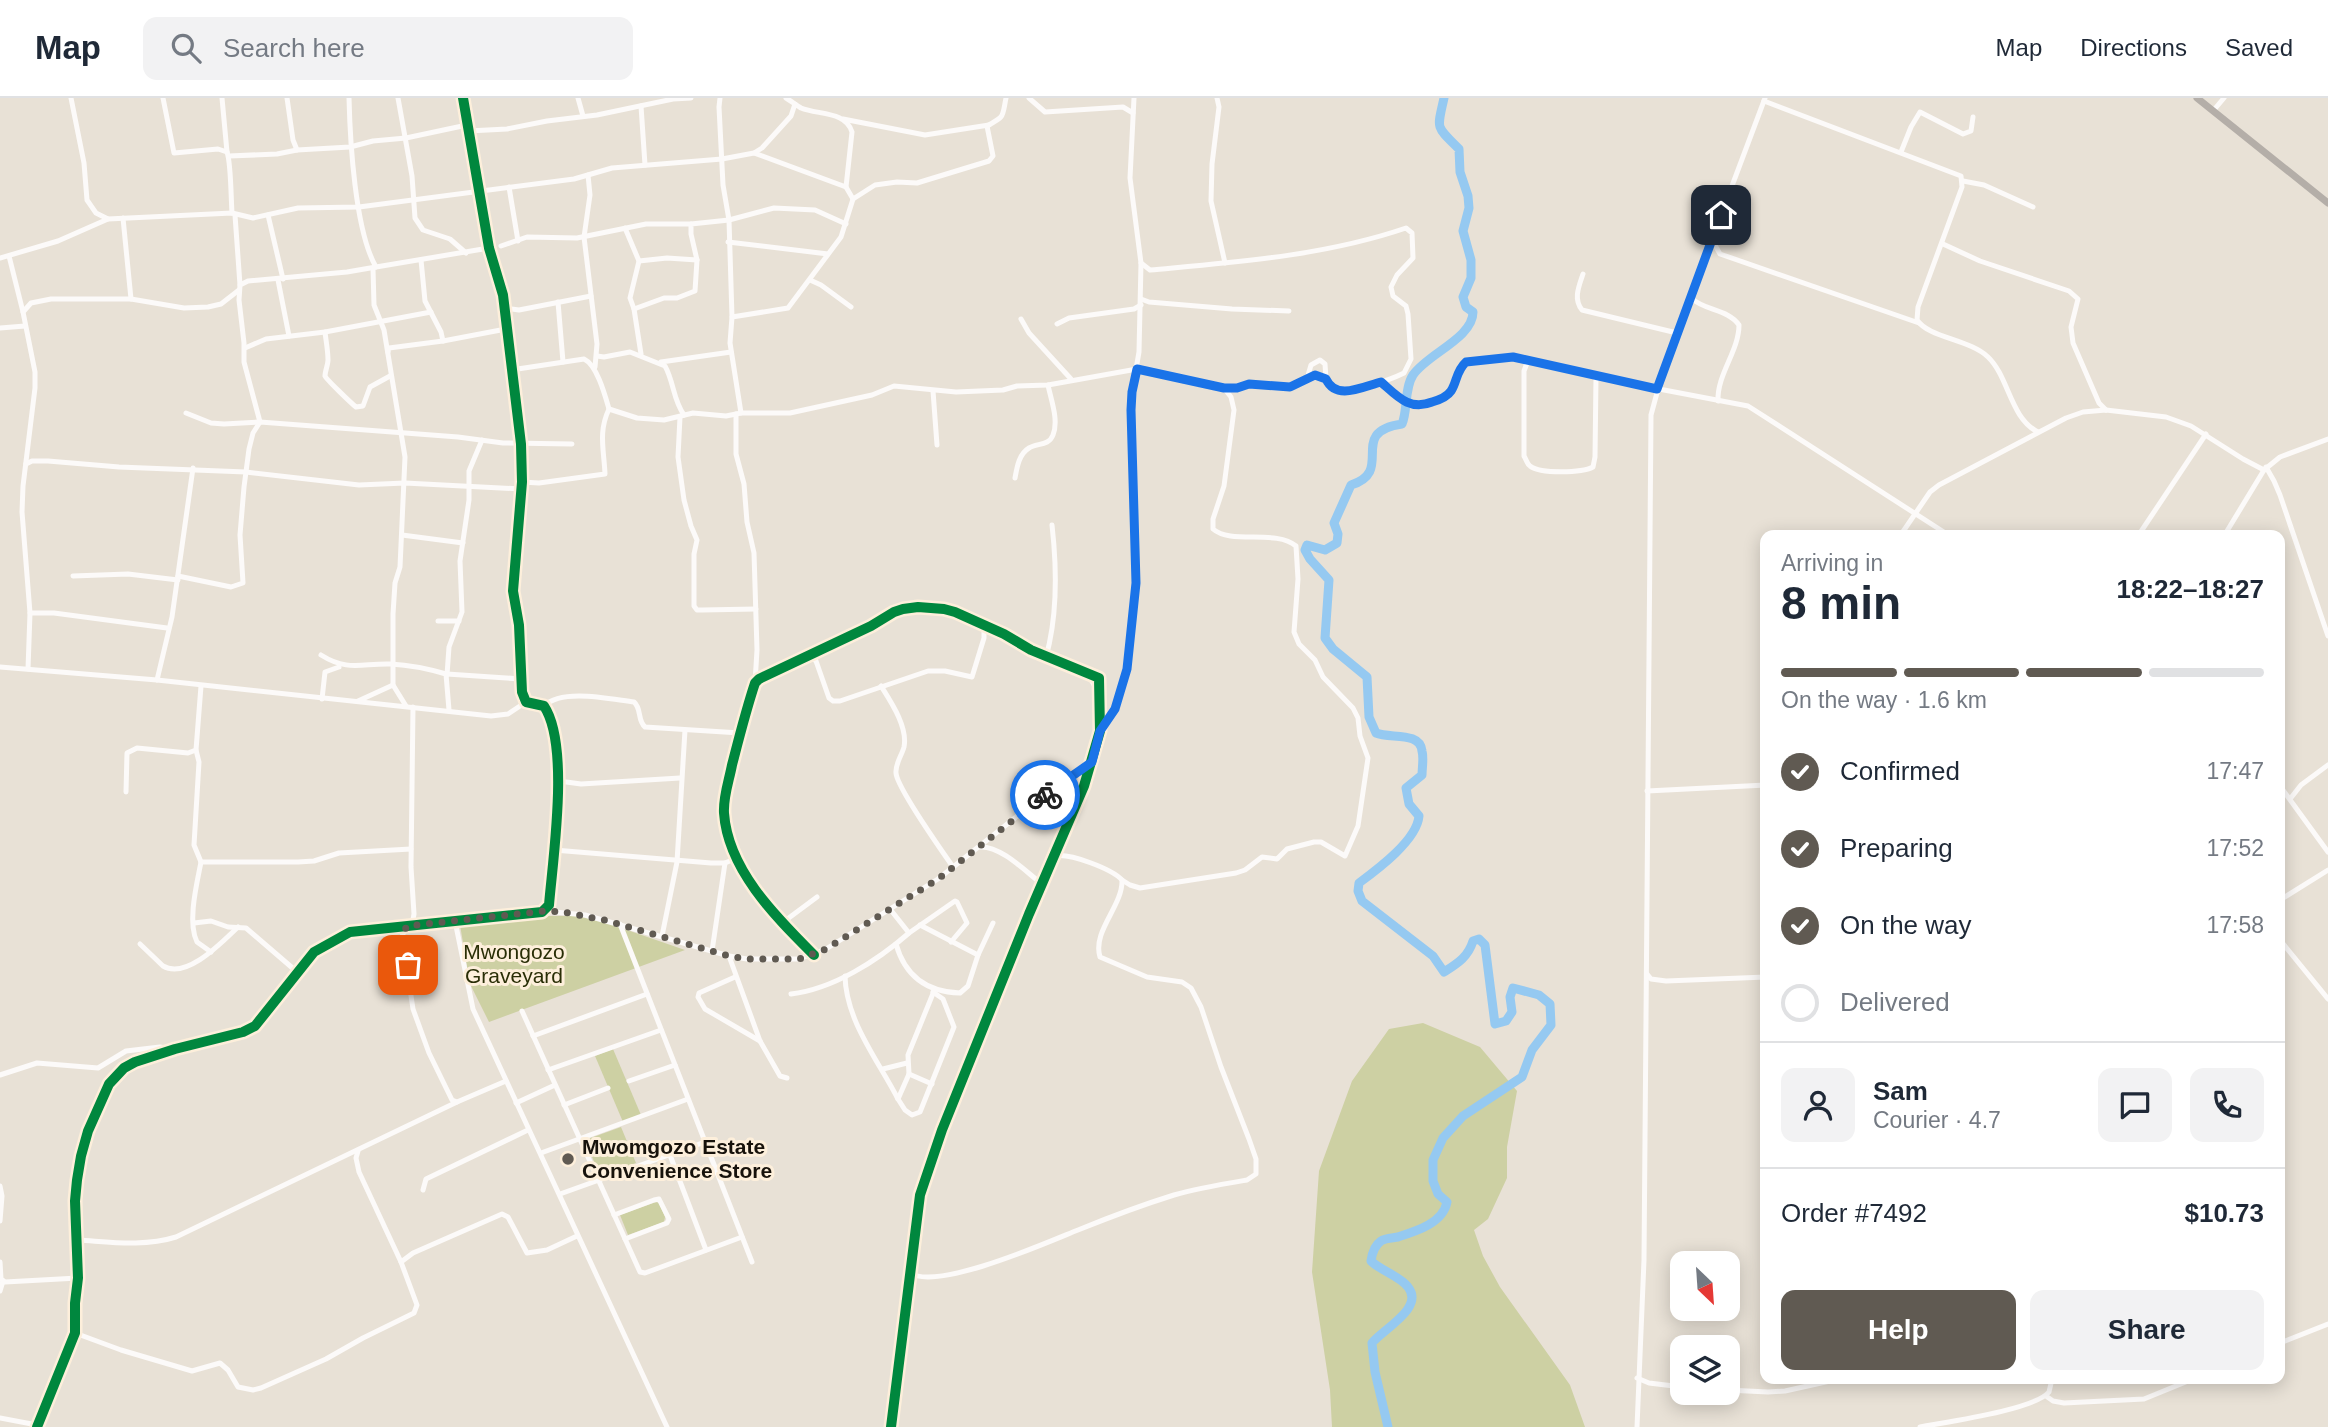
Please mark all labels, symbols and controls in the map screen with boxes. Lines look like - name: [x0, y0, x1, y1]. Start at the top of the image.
- search box: [143, 17, 633, 80]
- text: Map: [35, 29, 101, 66]
- icon: search: [167, 29, 205, 67]
- text: Search here: [223, 33, 365, 63]
- text: Map: [1996, 34, 2042, 61]
- text: Directions: [2080, 34, 2187, 61]
- text: Saved: [2225, 34, 2293, 61]
- pin: [1691, 185, 1751, 245]
- icon: home: [1702, 196, 1740, 234]
- text: Arriving in: [1781, 550, 1883, 576]
- text: 18:22–18:27: [2117, 574, 2264, 604]
- text: 8 min: [1781, 577, 1901, 629]
- text: On the way · 1.6 km: [1781, 687, 1987, 713]
- icon: check: [1781, 753, 1819, 791]
- text: Confirmed: [1840, 756, 1960, 786]
- text: 17:47: [2206, 758, 2264, 784]
- courier: [1010, 760, 1080, 830]
- icon: bike: [1026, 776, 1064, 814]
- icon: check: [1781, 830, 1819, 868]
- text: Preparing: [1840, 833, 1953, 863]
- text: 17:52: [2206, 835, 2264, 861]
- icon: check: [1781, 907, 1819, 945]
- text: On the way: [1840, 910, 1972, 940]
- text: 17:58: [2206, 912, 2264, 938]
- pin: [378, 935, 438, 995]
- park label: Mwongozo Graveyard: [463, 940, 565, 987]
- icon: bag: [389, 946, 427, 984]
- text: Delivered: [1840, 987, 1950, 1017]
- button: person: [1781, 1068, 1855, 1142]
- button: chat: [2098, 1068, 2172, 1142]
- button: phone: [2190, 1068, 2264, 1142]
- text: Sam: [1873, 1076, 1928, 1106]
- text: Courier · 4.7: [1873, 1107, 2001, 1133]
- place label: Mwomgozo Estate Convenience Store: [582, 1135, 772, 1182]
- marker: Mwomgozo Estate Convenience Store: [560, 1151, 576, 1167]
- text: Order #7492: [1781, 1198, 1927, 1228]
- text: $10.73: [2184, 1198, 2264, 1228]
- north arrow: [1670, 1251, 1740, 1321]
- map controls: [1670, 1251, 1740, 1405]
- button: Help: [1781, 1290, 2016, 1370]
- button: Share: [2030, 1290, 2264, 1370]
- button: layers: [1670, 1335, 1740, 1405]

